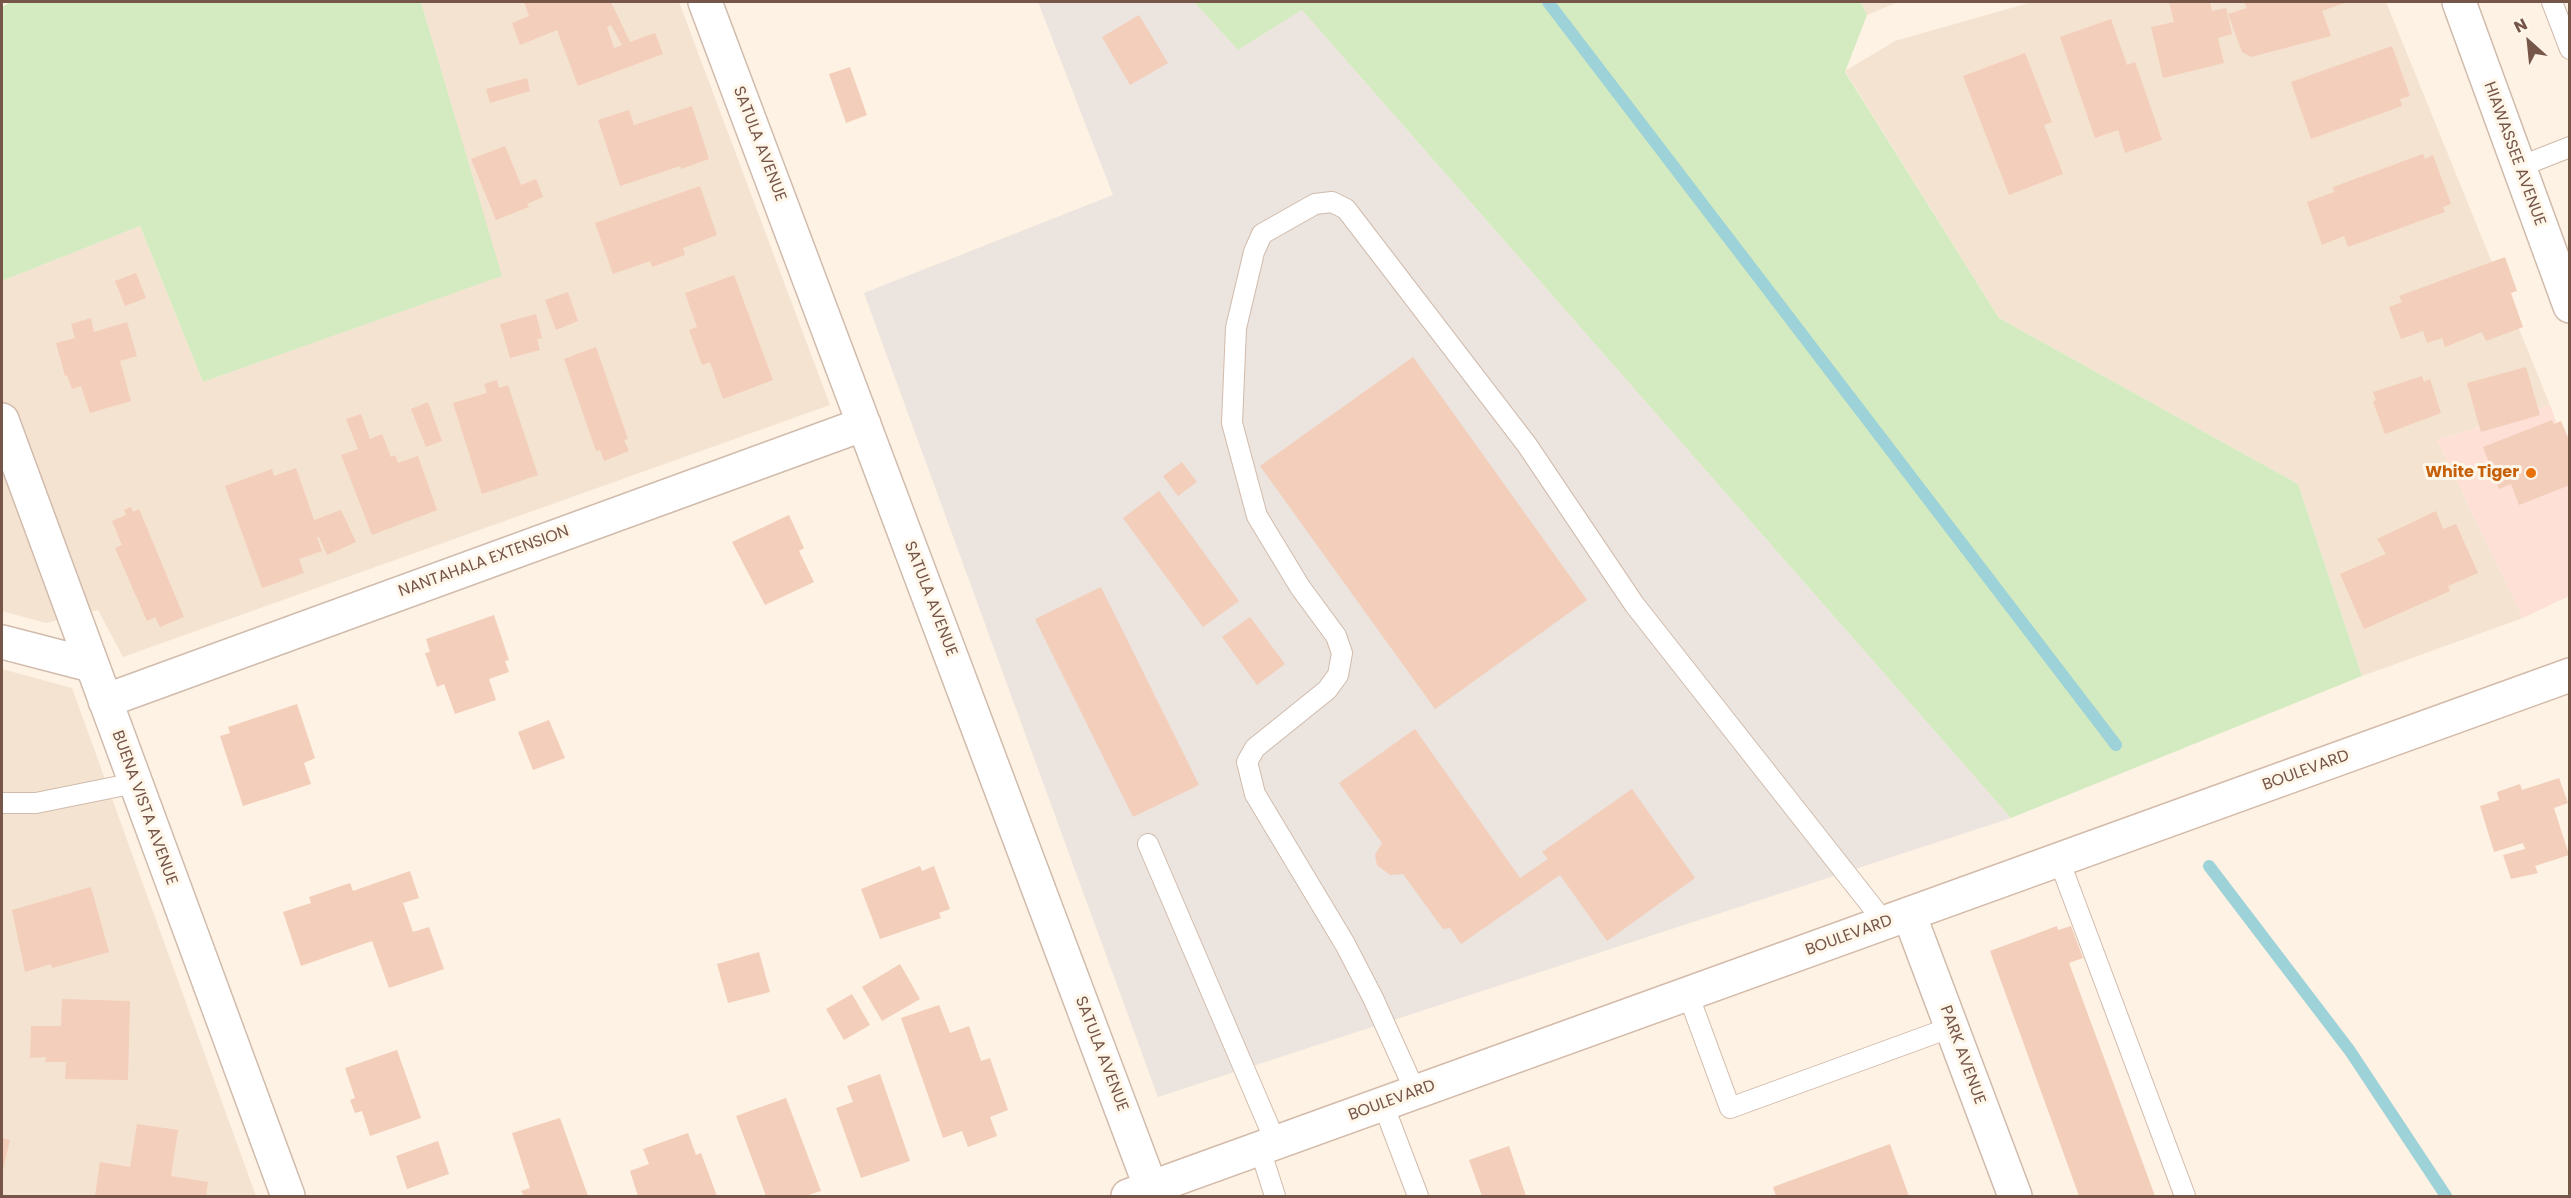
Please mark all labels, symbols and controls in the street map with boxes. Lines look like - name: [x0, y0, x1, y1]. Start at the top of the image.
- north arrow: [2499, 12, 2559, 72]
- text: N: [2510, 13, 2531, 39]
- street label: HIAWASSEE AVENUE: [2479, 79, 2549, 229]
- street label: SATULA AVENUE: [728, 84, 790, 204]
- place label: White Tiger: [2425, 463, 2519, 483]
- marker: White Tiger: [2524, 466, 2538, 480]
- street label: NANTAHALA EXTENSION: [396, 522, 572, 602]
- street label: SATULA AVENUE: [899, 539, 961, 659]
- street label: BUENA VISTA AVENUE: [107, 728, 181, 888]
- street label: BOULEVARD: [2260, 746, 2352, 796]
- street label: BOULEVARD: [1803, 911, 1895, 961]
- street label: SATULA AVENUE: [1070, 994, 1132, 1114]
- street label: PARK AVENUE: [1935, 1003, 1989, 1107]
- street label: BOULEVARD: [1346, 1076, 1438, 1126]

